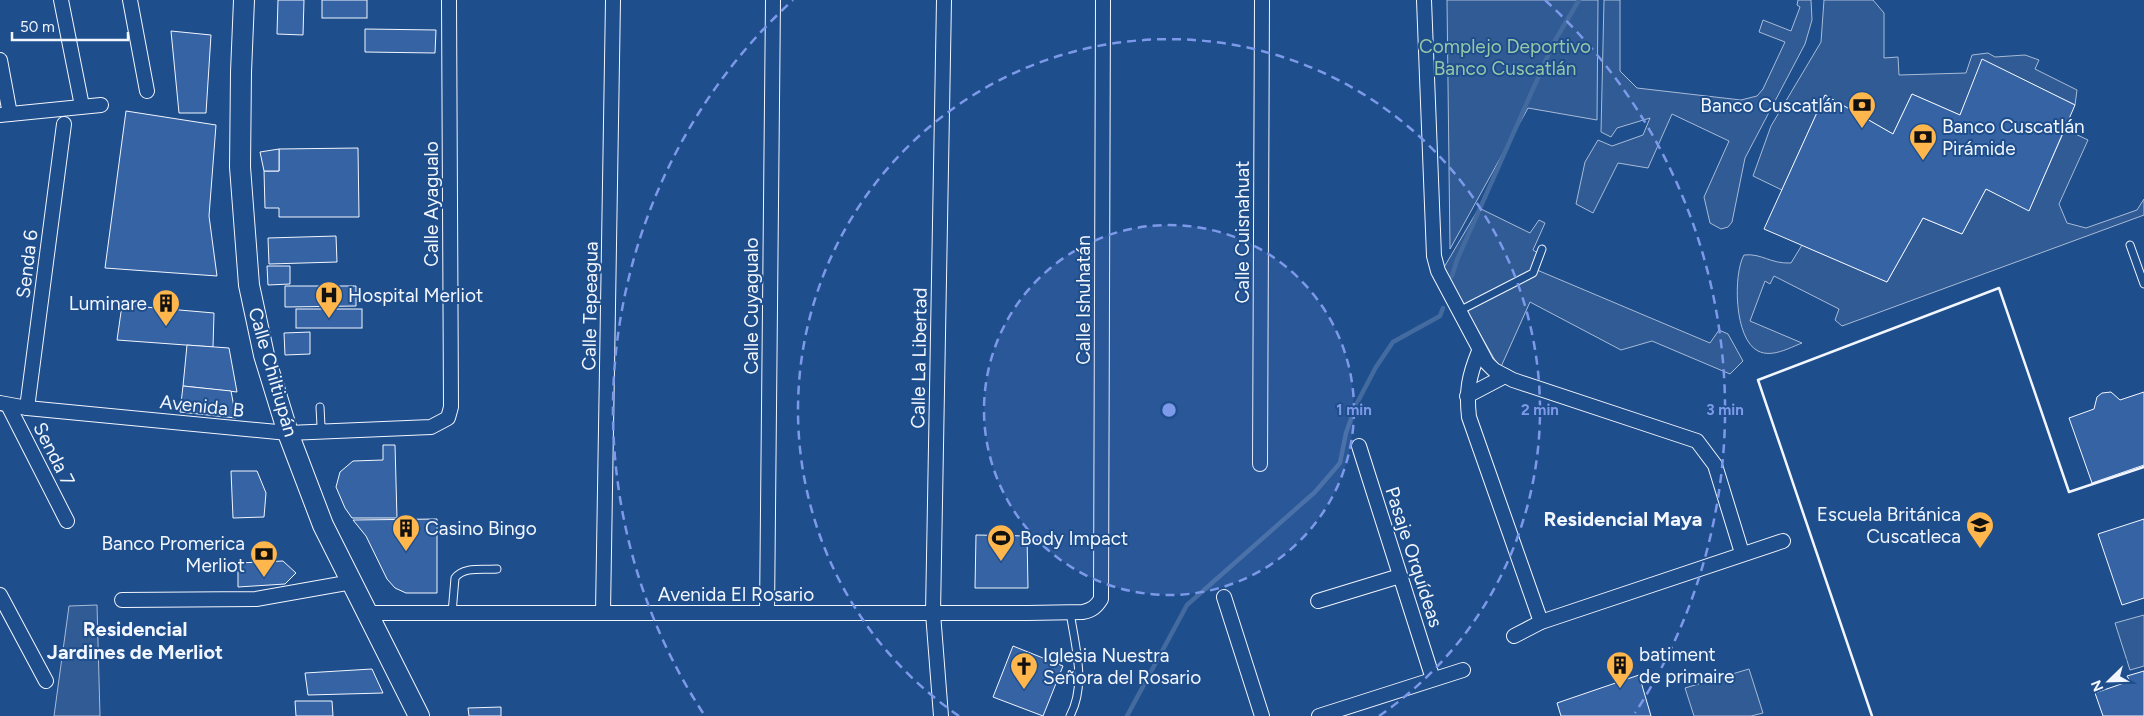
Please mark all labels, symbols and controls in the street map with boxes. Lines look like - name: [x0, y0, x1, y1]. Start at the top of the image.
- scale bar: [12, 10, 129, 42]
- text: 50 m: [20, 18, 55, 36]
- park label: Complejo Deportivo Banco Cuscatlán: [1419, 35, 1591, 80]
- bank icon: Banco Cuscatlán: [1847, 90, 1877, 129]
- place label: Banco Cuscatlán: [1700, 94, 1843, 117]
- place label: Banco Cuscatlán Pirámide: [1942, 115, 2085, 160]
- bank icon: Banco Cuscatlán Pirámide: [1908, 122, 1938, 161]
- street label: Calle Ayagualo: [420, 141, 443, 267]
- street label: Calle Cuisnahuat: [1231, 161, 1254, 303]
- street label: Senda 6: [11, 228, 43, 300]
- street label: Calle Ishuhatán: [1072, 235, 1095, 365]
- street label: Calle Cuyagualo: [740, 237, 763, 375]
- street label: Calle Tepeagua: [577, 241, 603, 371]
- hospital icon: Hospital Merliot: [314, 280, 344, 319]
- place label: Hospital Merliot: [348, 284, 483, 307]
- street label: Calle La Libertad: [906, 287, 932, 429]
- building icon: Luminare: [151, 288, 181, 327]
- place label: Luminare: [69, 292, 147, 315]
- street label: Calle Chiltiupán: [244, 305, 302, 439]
- street label: Avenida B: [159, 390, 245, 422]
- centre of rings: [1160, 401, 1178, 419]
- text: 1 min: [1336, 401, 1372, 419]
- text: 2 min: [1521, 401, 1559, 419]
- text: 3 min: [1706, 401, 1744, 419]
- street label: Senda 7: [28, 418, 80, 490]
- street label: Pasaje Orquídeas: [1380, 484, 1448, 630]
- place label: Escuela Británica Cuscatleca: [1817, 503, 1961, 548]
- district label: Residencial Maya: [1544, 507, 1702, 531]
- school or university icon: Escuela Británica Cuscatleca: [1965, 510, 1995, 549]
- building icon: Casino Bingo: [391, 513, 421, 552]
- place label: Casino Bingo: [425, 517, 537, 540]
- sports icon: Body Impact: [986, 523, 1016, 562]
- place label: Body Impact: [1020, 527, 1128, 550]
- place label: Banco Promerica Merliot: [101, 532, 245, 577]
- bank icon: Banco Promerica Merliot: [249, 539, 279, 578]
- street label: Avenida El Rosario: [658, 583, 814, 606]
- district label: Residencial Jardines de Merliot: [47, 617, 223, 664]
- place label: batiment de primaire: [1639, 643, 1734, 688]
- place label: Iglesia Nuestra Señora del Rosario: [1043, 644, 1201, 689]
- building icon: batiment de primaire: [1605, 650, 1635, 689]
- church icon: Iglesia Nuestra Señora del Rosario: [1009, 651, 1039, 690]
- north arrow: [2084, 656, 2134, 706]
- text: N: [2088, 678, 2107, 694]

